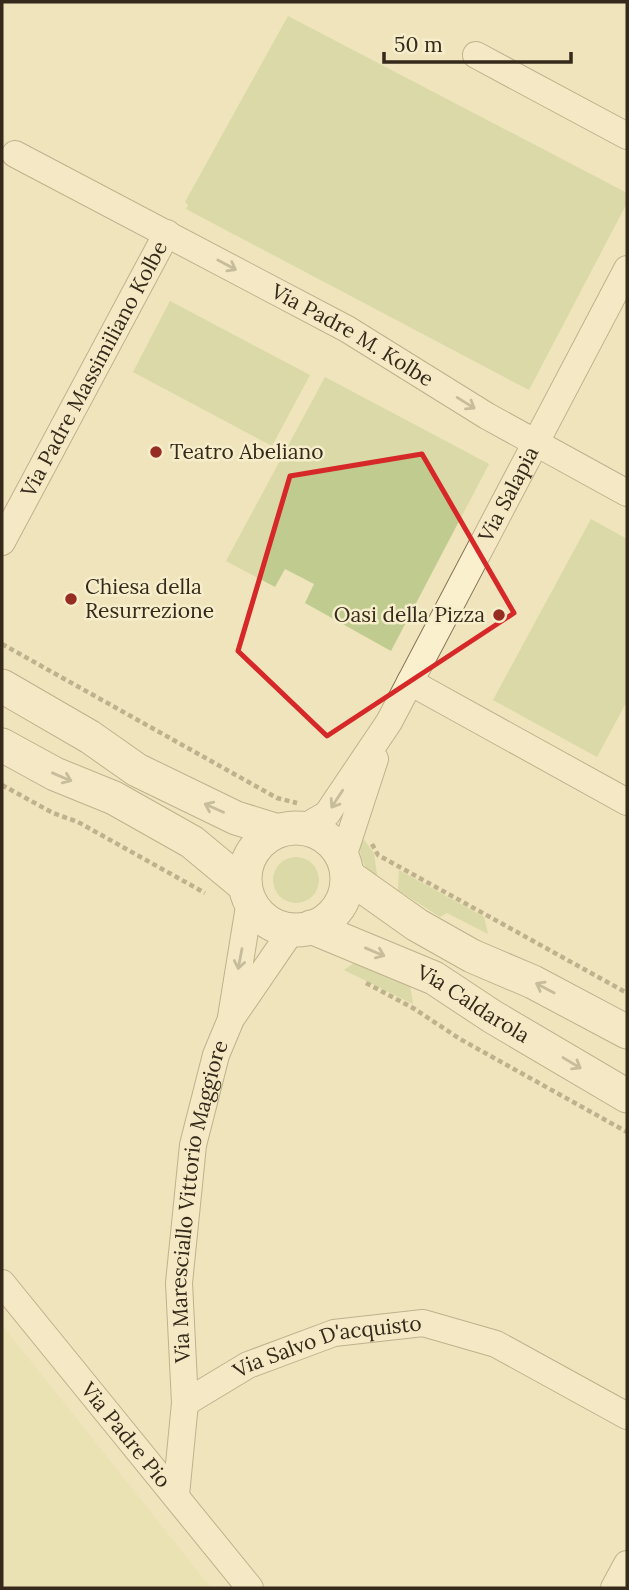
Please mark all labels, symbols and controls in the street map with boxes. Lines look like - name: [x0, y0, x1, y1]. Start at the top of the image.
- scale bar: [384, 21, 571, 65]
- text: 50 m: [394, 31, 443, 58]
- street label: Via Padre Massimiliano Kolbe: [14, 236, 173, 502]
- one-way arrow: [216, 259, 237, 272]
- street label: Via Padre M. Kolbe: [266, 277, 439, 392]
- one-way arrow: [456, 397, 476, 411]
- place label: Teatro Abeliano: [170, 438, 324, 465]
- street label: Via Salapia: [472, 441, 544, 547]
- marker: Teatro Abeliano: [148, 444, 164, 460]
- place label: Chiesa della Resurrezione: [85, 573, 214, 624]
- marker: Chiesa della Resurrezione: [63, 591, 79, 607]
- place label: Oasi della Pizza: [334, 601, 485, 628]
- marker: Oasi della Pizza: [491, 607, 507, 623]
- one-way arrow: [51, 771, 72, 784]
- one-way arrow: [330, 788, 344, 808]
- one-way arrow: [204, 801, 225, 814]
- one-way arrow: [363, 946, 385, 959]
- one-way arrow: [233, 947, 246, 970]
- street label: Via Caldarola: [412, 958, 535, 1049]
- one-way arrow: [536, 981, 556, 995]
- street label: Via Maresciallo Vittorio Maggiore: [165, 1036, 234, 1365]
- one-way arrow: [562, 1057, 582, 1071]
- street label: Via Salvo D'acquisto: [227, 1309, 423, 1384]
- street label: Via Padre Pio: [74, 1376, 177, 1493]

